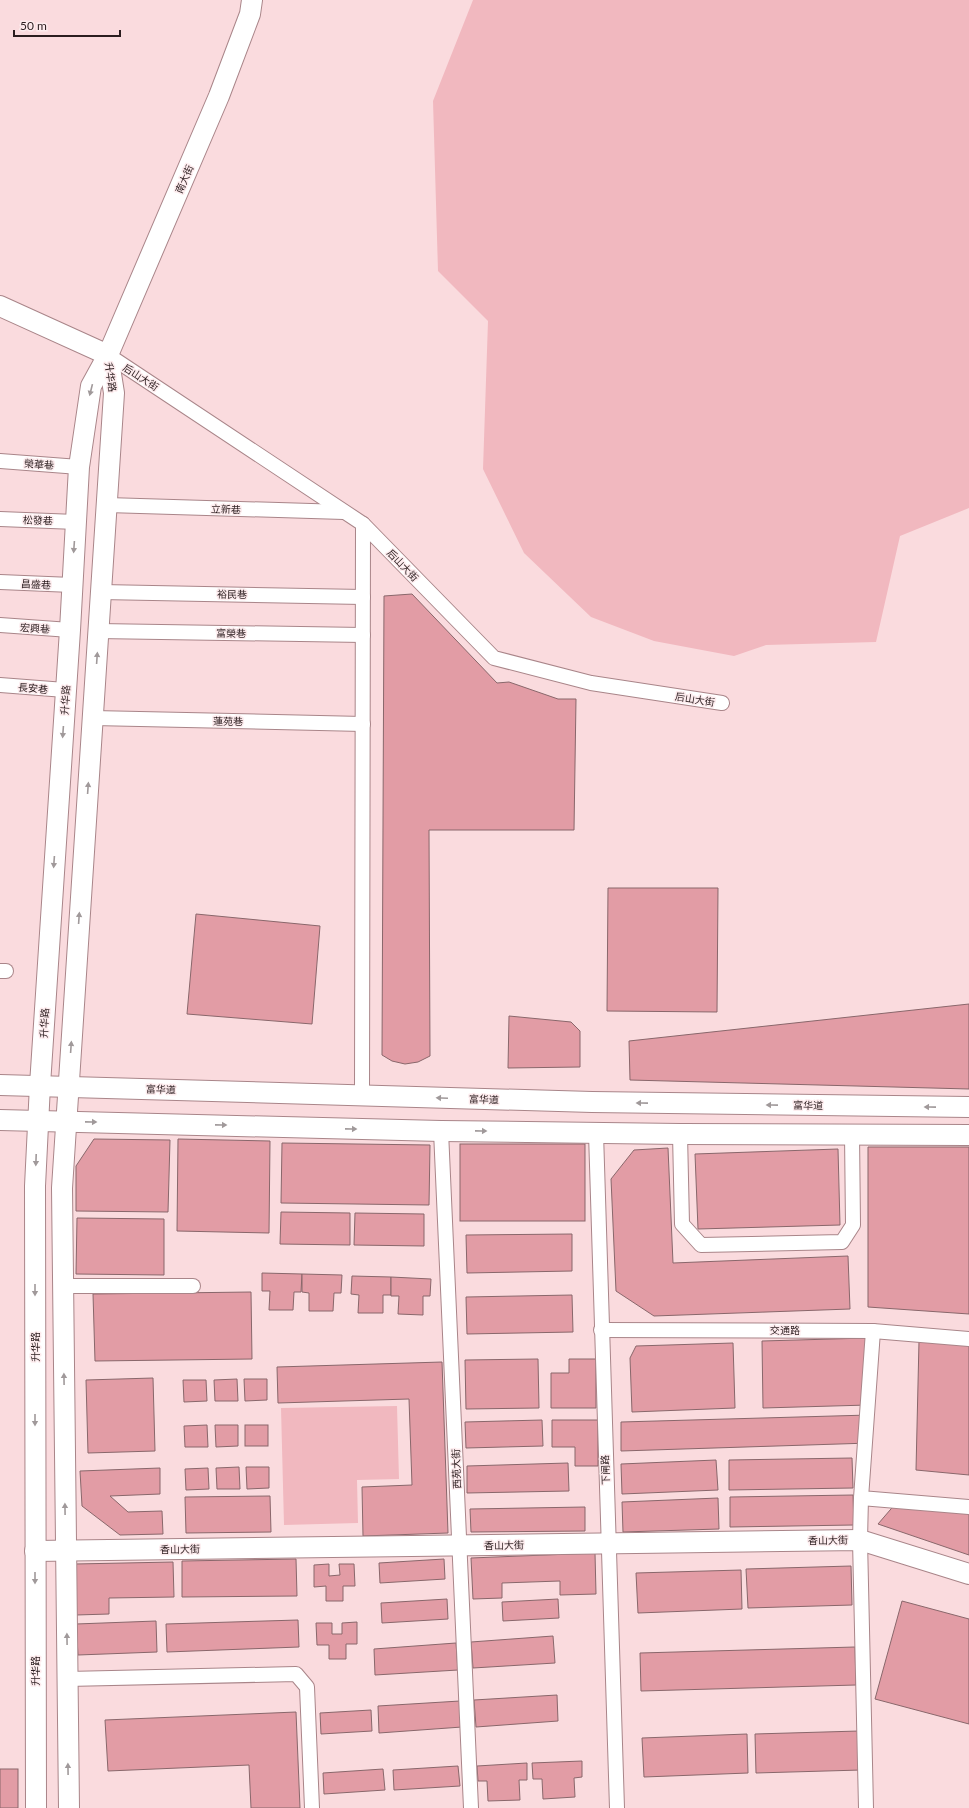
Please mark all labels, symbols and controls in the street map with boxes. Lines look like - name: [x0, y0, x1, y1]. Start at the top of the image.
- scale bar: [14, 12, 120, 38]
- text: 50 m: [20, 18, 47, 33]
- street label: 南大街: [173, 163, 195, 195]
- street label: 升华路: [103, 361, 119, 393]
- street label: 后山大街: [121, 361, 161, 393]
- one-way arrow: [87, 384, 93, 396]
- street label: 榮華巷: [24, 457, 54, 471]
- street label: 立新巷: [211, 502, 241, 516]
- street label: 松發巷: [23, 513, 53, 527]
- one-way arrow: [71, 541, 78, 553]
- street label: 后山大街: [385, 546, 421, 584]
- street label: 昌盛巷: [21, 577, 51, 591]
- street label: 裕民巷: [217, 588, 247, 600]
- street label: 宏興巷: [20, 621, 50, 635]
- street label: 富榮巷: [216, 627, 246, 639]
- one-way arrow: [93, 652, 100, 664]
- street label: 長安巷: [18, 681, 48, 695]
- street label: 升华路: [58, 685, 72, 715]
- street label: 后山大街: [674, 690, 716, 708]
- street label: 蓮苑巷: [213, 715, 243, 727]
- one-way arrow: [59, 726, 66, 738]
- one-way arrow: [85, 781, 91, 794]
- one-way arrow: [51, 856, 58, 868]
- one-way arrow: [76, 912, 83, 924]
- street label: 升华路: [37, 1008, 51, 1038]
- one-way arrow: [67, 1041, 74, 1053]
- street label: 富华道: [146, 1082, 176, 1096]
- street label: 富华道: [469, 1092, 499, 1106]
- one-way arrow: [436, 1094, 448, 1101]
- street label: 富华道: [793, 1099, 823, 1111]
- one-way arrow: [635, 1100, 648, 1106]
- one-way arrow: [766, 1101, 778, 1108]
- one-way arrow: [923, 1104, 936, 1110]
- one-way arrow: [85, 1119, 98, 1125]
- one-way arrow: [215, 1122, 227, 1129]
- one-way arrow: [345, 1125, 357, 1132]
- one-way arrow: [475, 1128, 488, 1134]
- one-way arrow: [33, 1154, 40, 1166]
- one-way arrow: [32, 1284, 38, 1297]
- street label: 交通路: [770, 1324, 800, 1336]
- street label: 升华路: [29, 1332, 41, 1362]
- one-way arrow: [61, 1372, 67, 1385]
- one-way arrow: [32, 1414, 38, 1427]
- street label: 西苑大街: [449, 1449, 463, 1489]
- street label: 下闸路: [598, 1455, 612, 1485]
- one-way arrow: [62, 1502, 68, 1515]
- street label: 香山大街: [808, 1534, 848, 1546]
- street label: 香山大街: [484, 1539, 524, 1551]
- street label: 香山大街: [160, 1543, 200, 1555]
- one-way arrow: [32, 1572, 38, 1585]
- one-way arrow: [64, 1632, 70, 1645]
- street label: 升华路: [29, 1656, 41, 1686]
- one-way arrow: [65, 1762, 71, 1775]

